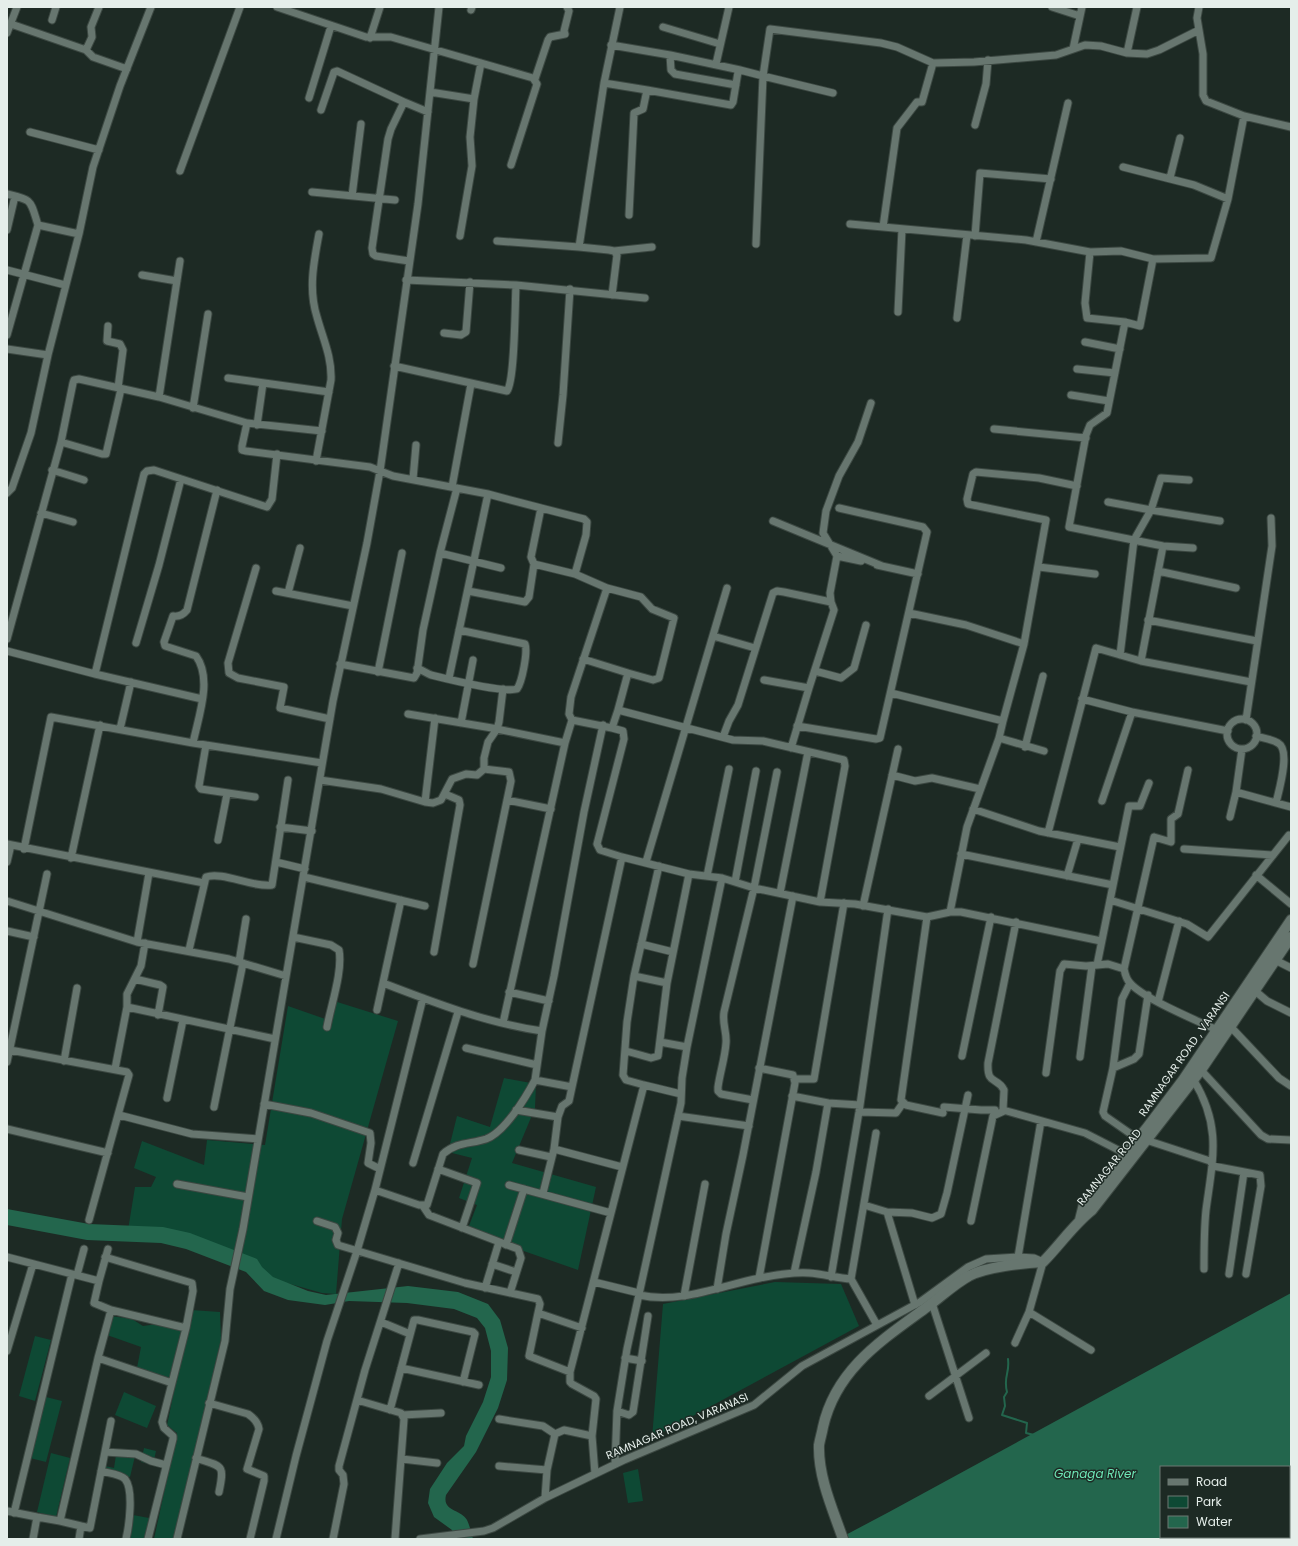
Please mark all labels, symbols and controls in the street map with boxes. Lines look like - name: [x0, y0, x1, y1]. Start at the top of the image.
- street label: RAMNAGAR ROAD , VARANSI: [1135, 988, 1233, 1120]
- street label: RAMNAGAR ROAD: [1073, 1125, 1145, 1209]
- street label: RAMNAGAR ROAD, VARANASI: [603, 1389, 751, 1463]
- water label: Ganaga River: [1054, 1465, 1136, 1482]
- legend: [1160, 1466, 1290, 1538]
- text: Road: [1196, 1473, 1227, 1490]
- text: Park: [1196, 1493, 1223, 1510]
- text: Water: [1196, 1513, 1233, 1530]

